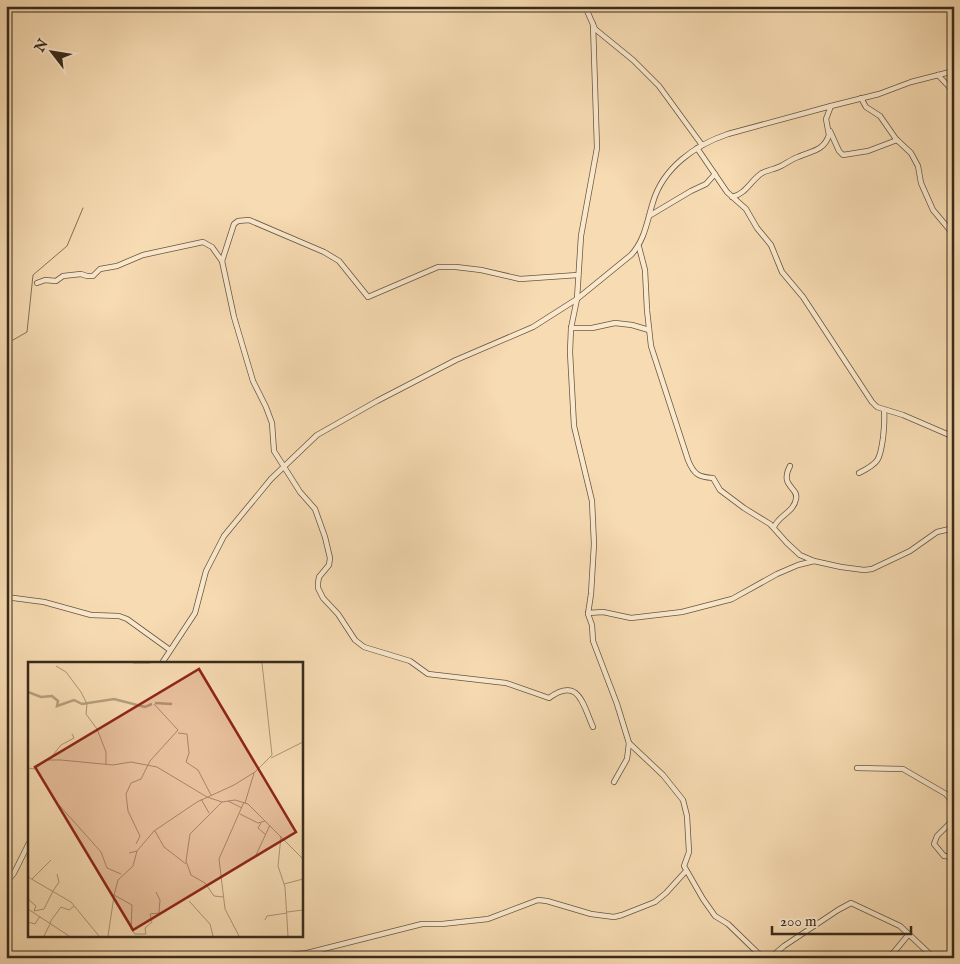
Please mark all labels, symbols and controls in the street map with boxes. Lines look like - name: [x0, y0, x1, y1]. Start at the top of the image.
- north arrow: [28, 28, 78, 78]
- text: N: [30, 36, 53, 57]
- inset map: [28, 662, 302, 936]
- scale bar: [772, 904, 911, 936]
- text: 200 m: [780, 912, 817, 931]

